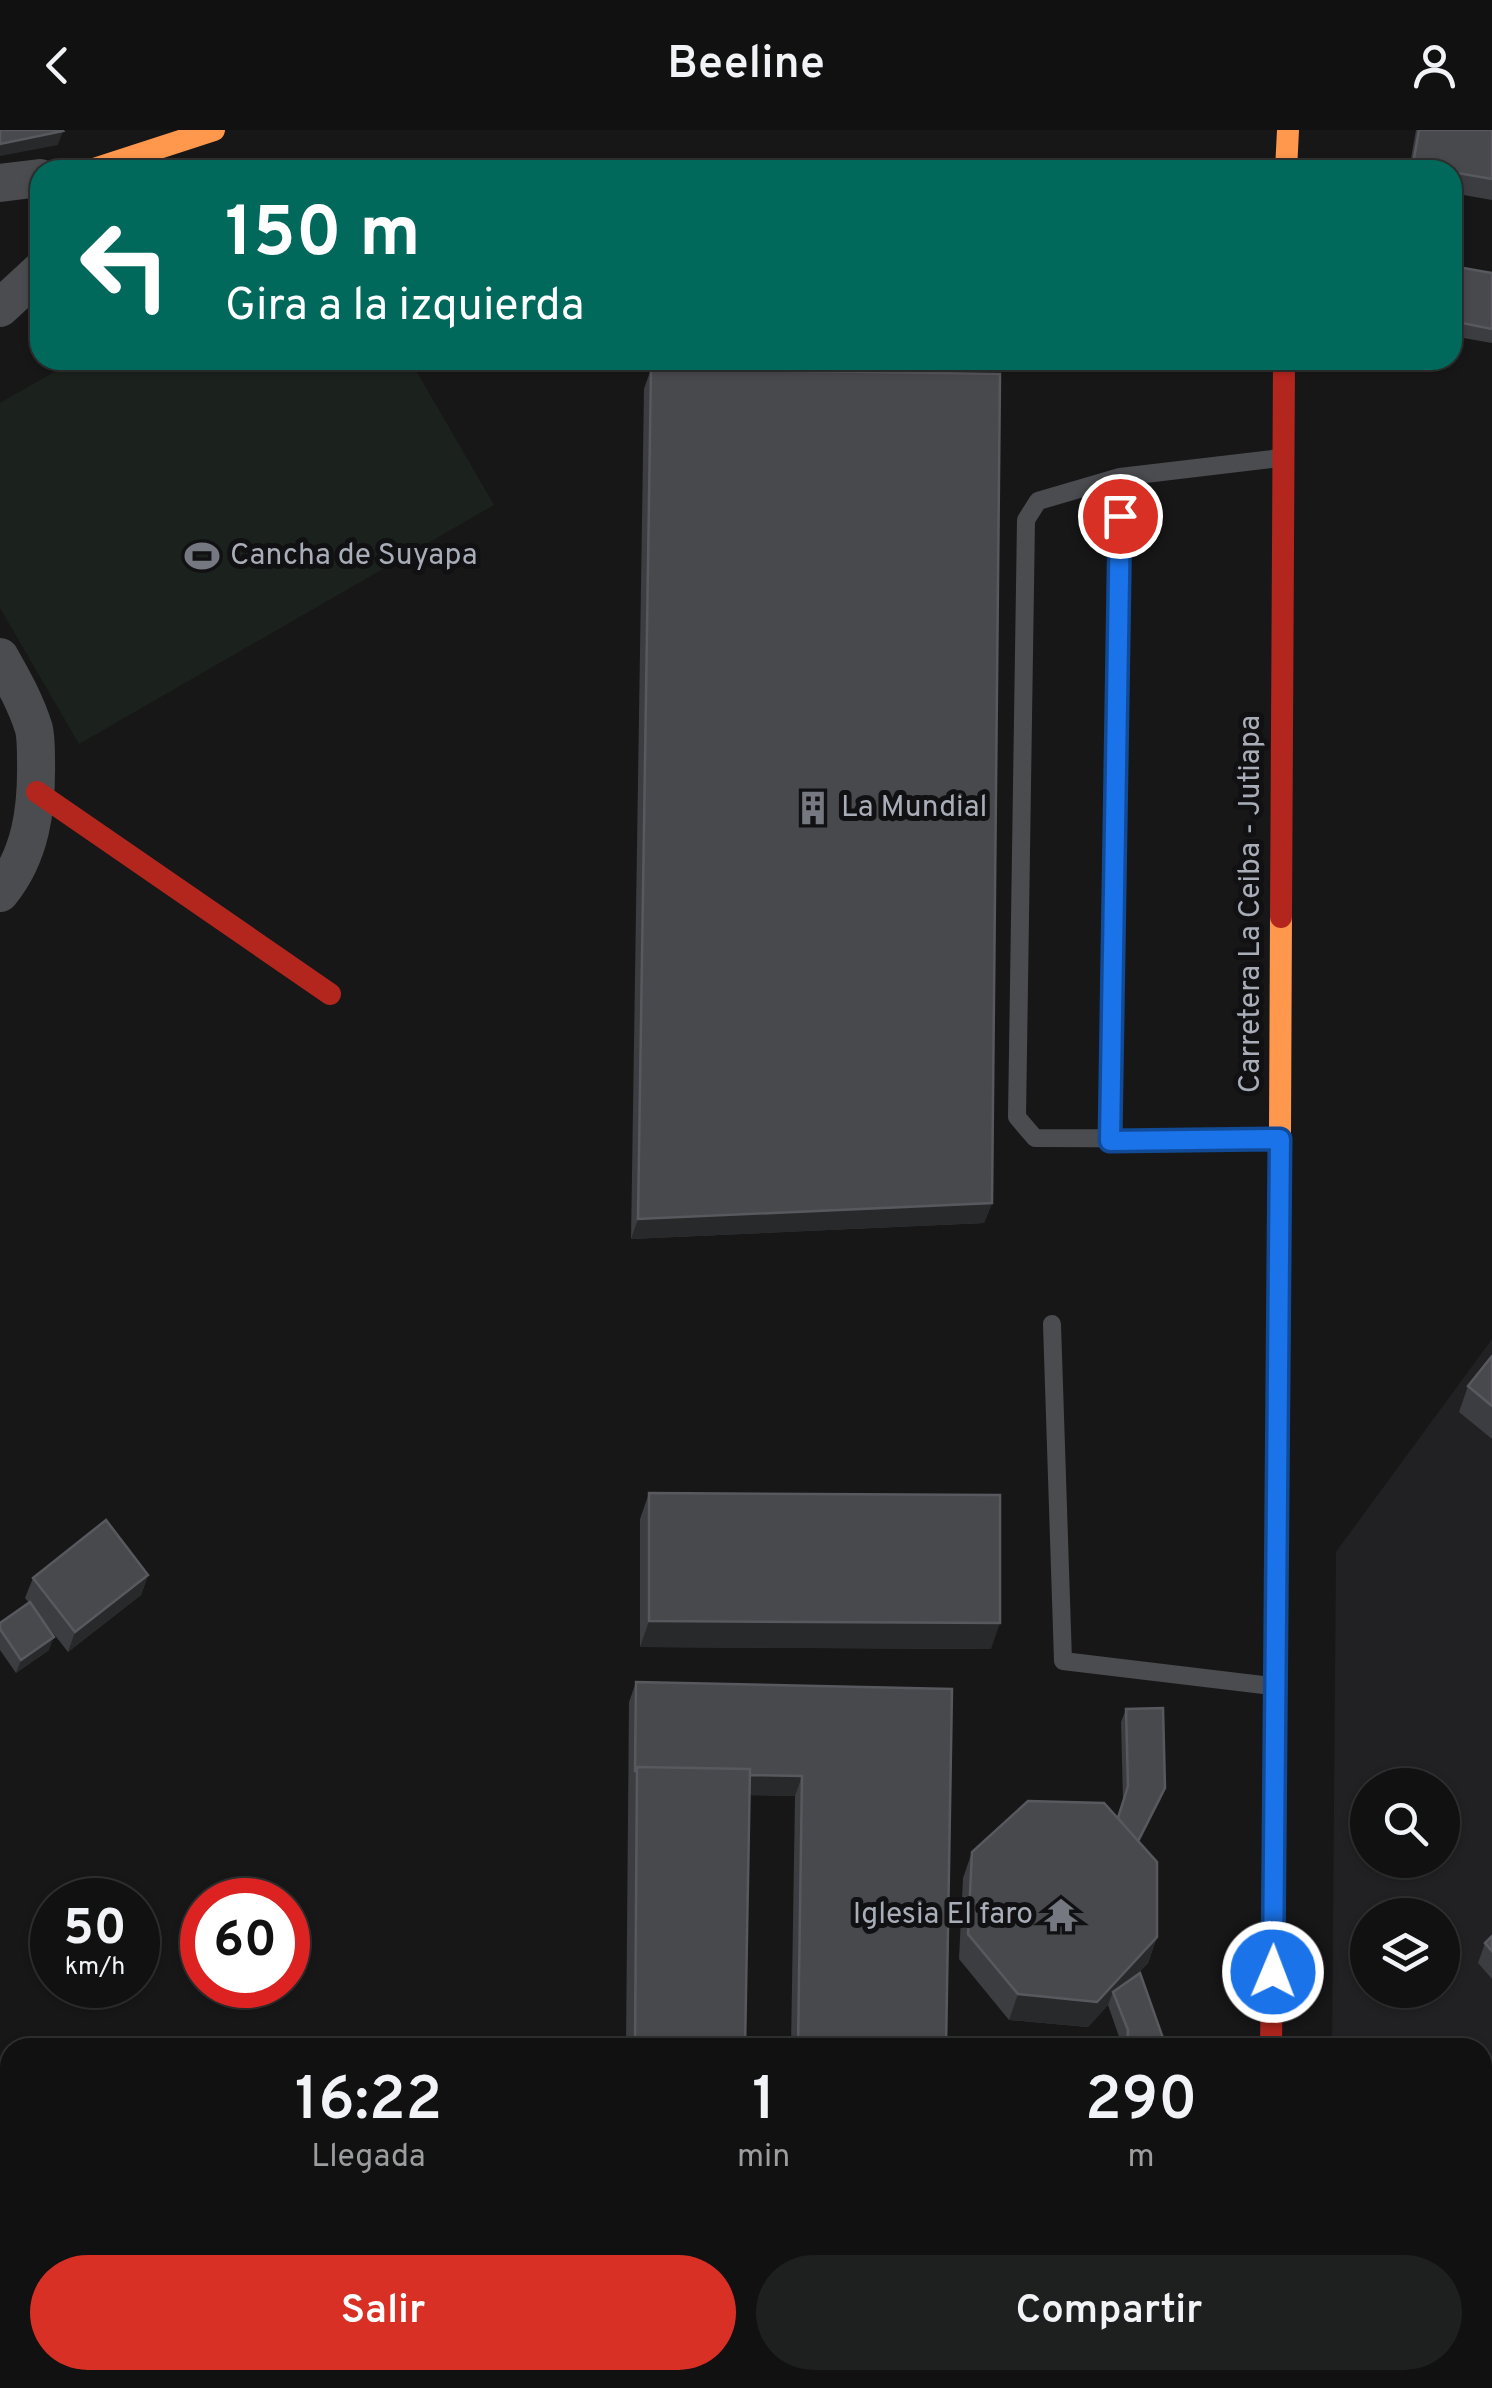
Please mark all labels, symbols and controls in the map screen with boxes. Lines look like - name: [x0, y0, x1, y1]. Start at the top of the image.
- text: Beeline: [667, 37, 825, 94]
- icon: back: [30, 38, 85, 93]
- icon: person: [1407, 38, 1462, 93]
- text: 150 m: [225, 192, 420, 281]
- icon: left: [60, 200, 190, 330]
- text: Gira a la izquierda: [225, 279, 584, 336]
- pin: [1078, 474, 1163, 559]
- icon: arrive: [1093, 489, 1148, 544]
- sports icon: Cancha de Suyapa: [183, 537, 221, 575]
- place label: Cancha de Suyapa: [230, 538, 478, 575]
- street label: Carretera La Ceiba - Jutiapa: [1233, 715, 1270, 1093]
- building icon: La Mundial: [794, 789, 832, 827]
- place label: La Mundial: [841, 790, 987, 827]
- map controls: [1350, 1768, 1460, 2008]
- button: search: [1350, 1768, 1460, 1878]
- speed limit sign: 60: [180, 1878, 310, 2008]
- temple icon: Iglesia El faro: [1042, 1896, 1080, 1934]
- place label: Iglesia El faro: [853, 1897, 1033, 1934]
- button: layers: [1350, 1898, 1460, 2008]
- text: 50: [63, 1899, 127, 1962]
- position arrow: [1221, 1920, 1325, 2024]
- text: km/h: [65, 1952, 125, 1984]
- text: 16:22: [295, 2065, 442, 2141]
- text: 1: [752, 2065, 775, 2141]
- text: 290: [1085, 2065, 1197, 2141]
- text: Llegada: [311, 2138, 426, 2178]
- text: min: [737, 2138, 790, 2178]
- text: m: [1128, 2138, 1155, 2178]
- button: Salir: [30, 2255, 736, 2370]
- button: Compartir: [756, 2255, 1462, 2370]

